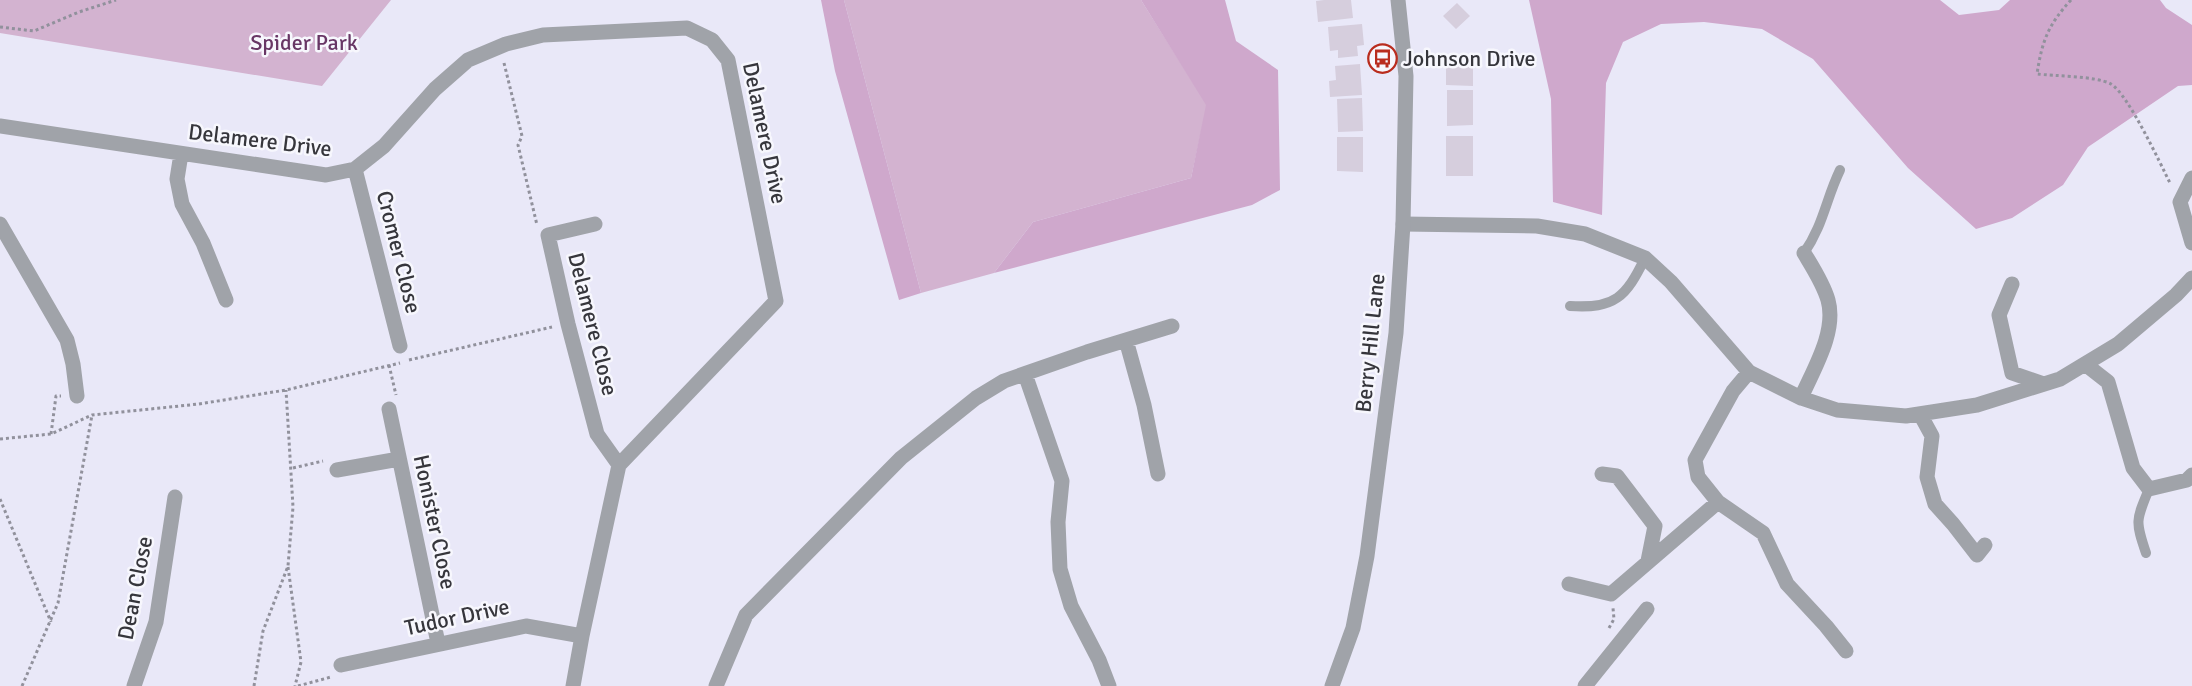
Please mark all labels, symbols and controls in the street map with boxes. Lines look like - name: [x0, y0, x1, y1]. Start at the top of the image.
- park label: Spider Park: [250, 29, 358, 56]
- bus stop icon: Johnson Drive: [1366, 42, 1398, 74]
- place label: Johnson Drive: [1403, 45, 1535, 72]
- street label: Delamere Drive: [737, 60, 793, 206]
- street label: Delamere Drive: [187, 118, 333, 162]
- street label: Cromer Close: [371, 188, 427, 316]
- street label: Delamere Close: [562, 250, 624, 398]
- street label: Berry Hill Lane: [1349, 272, 1391, 414]
- street label: Honister Close: [408, 452, 462, 592]
- street label: Dean Close: [112, 534, 158, 642]
- street label: Tudor Drive: [402, 593, 512, 641]

